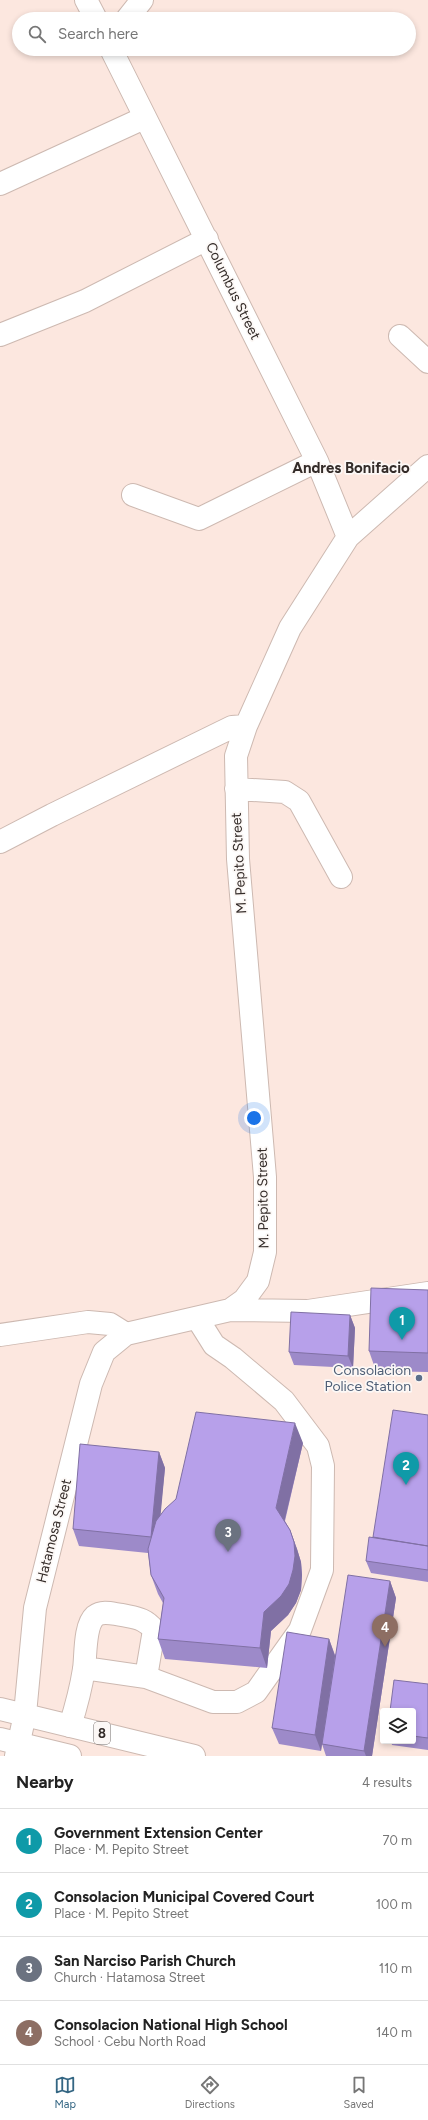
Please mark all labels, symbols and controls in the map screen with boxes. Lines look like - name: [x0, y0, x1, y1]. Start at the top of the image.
- search box: [12, 12, 416, 56]
- icon: search: [26, 23, 48, 45]
- text: Search here: [58, 25, 138, 43]
- street label: Columbus Street: [202, 240, 264, 342]
- district label: Andres Bonifacio: [292, 459, 410, 477]
- street label: M. Pepito Street: [228, 812, 250, 914]
- your location: [244, 1108, 264, 1128]
- street label: M. Pepito Street: [254, 1147, 272, 1249]
- pin: 1: [389, 1307, 415, 1340]
- place label: Consolacion Police Station: [324, 1362, 411, 1395]
- marker: Consolacion Police Station: [414, 1373, 424, 1383]
- pin: 2: [393, 1452, 419, 1485]
- street label: Hatamosa Street: [33, 1477, 75, 1585]
- pin: 3: [215, 1519, 241, 1552]
- pin: 4: [372, 1614, 398, 1647]
- map controls: [380, 1708, 416, 1744]
- button: layers: [380, 1708, 416, 1744]
- road number: 8: [94, 1722, 110, 1744]
- text: Nearby: [16, 1772, 74, 1792]
- text: 4 results: [362, 1775, 412, 1790]
- text: Government Extension Center: [54, 1824, 263, 1842]
- text: 1: [26, 1833, 32, 1848]
- text: 70 m: [382, 1833, 412, 1848]
- text: Place · M. Pepito Street: [54, 1842, 189, 1857]
- text: Consolacion Municipal Covered Court: [54, 1888, 315, 1906]
- text: 2: [25, 1897, 33, 1912]
- text: 100 m: [376, 1897, 412, 1912]
- text: Place · M. Pepito Street: [54, 1906, 189, 1921]
- text: San Narciso Parish Church: [54, 1952, 236, 1970]
- text: 3: [25, 1961, 33, 1976]
- text: 110 m: [379, 1961, 412, 1976]
- text: Church · Hatamosa Street: [54, 1970, 205, 1985]
- text: Consolacion National High School: [54, 2016, 288, 2034]
- text: 4: [25, 2025, 33, 2040]
- text: 140 m: [376, 2025, 412, 2040]
- text: School · Cebu North Road: [54, 2034, 206, 2049]
- tab: Map: [54, 2074, 76, 2111]
- tab: Directions: [185, 2074, 235, 2111]
- tab: Saved: [343, 2074, 374, 2111]

